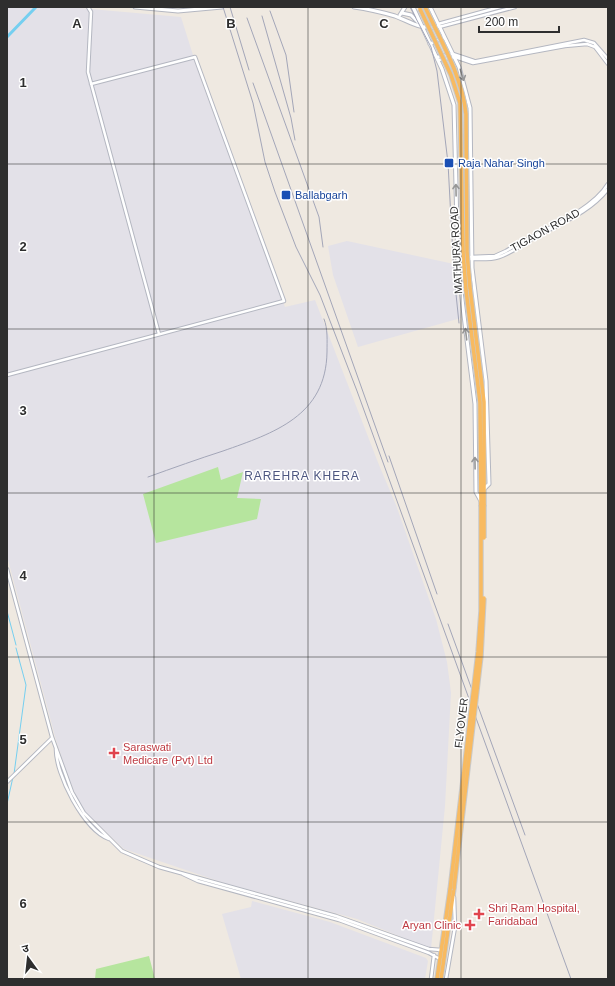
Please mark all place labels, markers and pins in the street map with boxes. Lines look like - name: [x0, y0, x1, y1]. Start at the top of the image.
- marker: Raja Nahar Singh: [443, 157, 455, 169]
- place label: Raja Nahar Singh: [458, 157, 545, 169]
- marker: Ballabgarh: [280, 189, 292, 201]
- place label: Ballabgarh: [295, 189, 348, 201]
- place label: Saraswati Medicare (Pvt) Ltd: [123, 741, 213, 766]
- marker: Saraswati Medicare (Pvt) Ltd: [108, 747, 120, 759]
- place label: Shri Ram Hospital, Faridabad: [488, 902, 580, 927]
- marker: Shri Ram Hospital, Faridabad: [473, 908, 485, 920]
- place label: Aryan Clinic: [402, 919, 461, 931]
- marker: Aryan Clinic: [464, 919, 476, 931]

